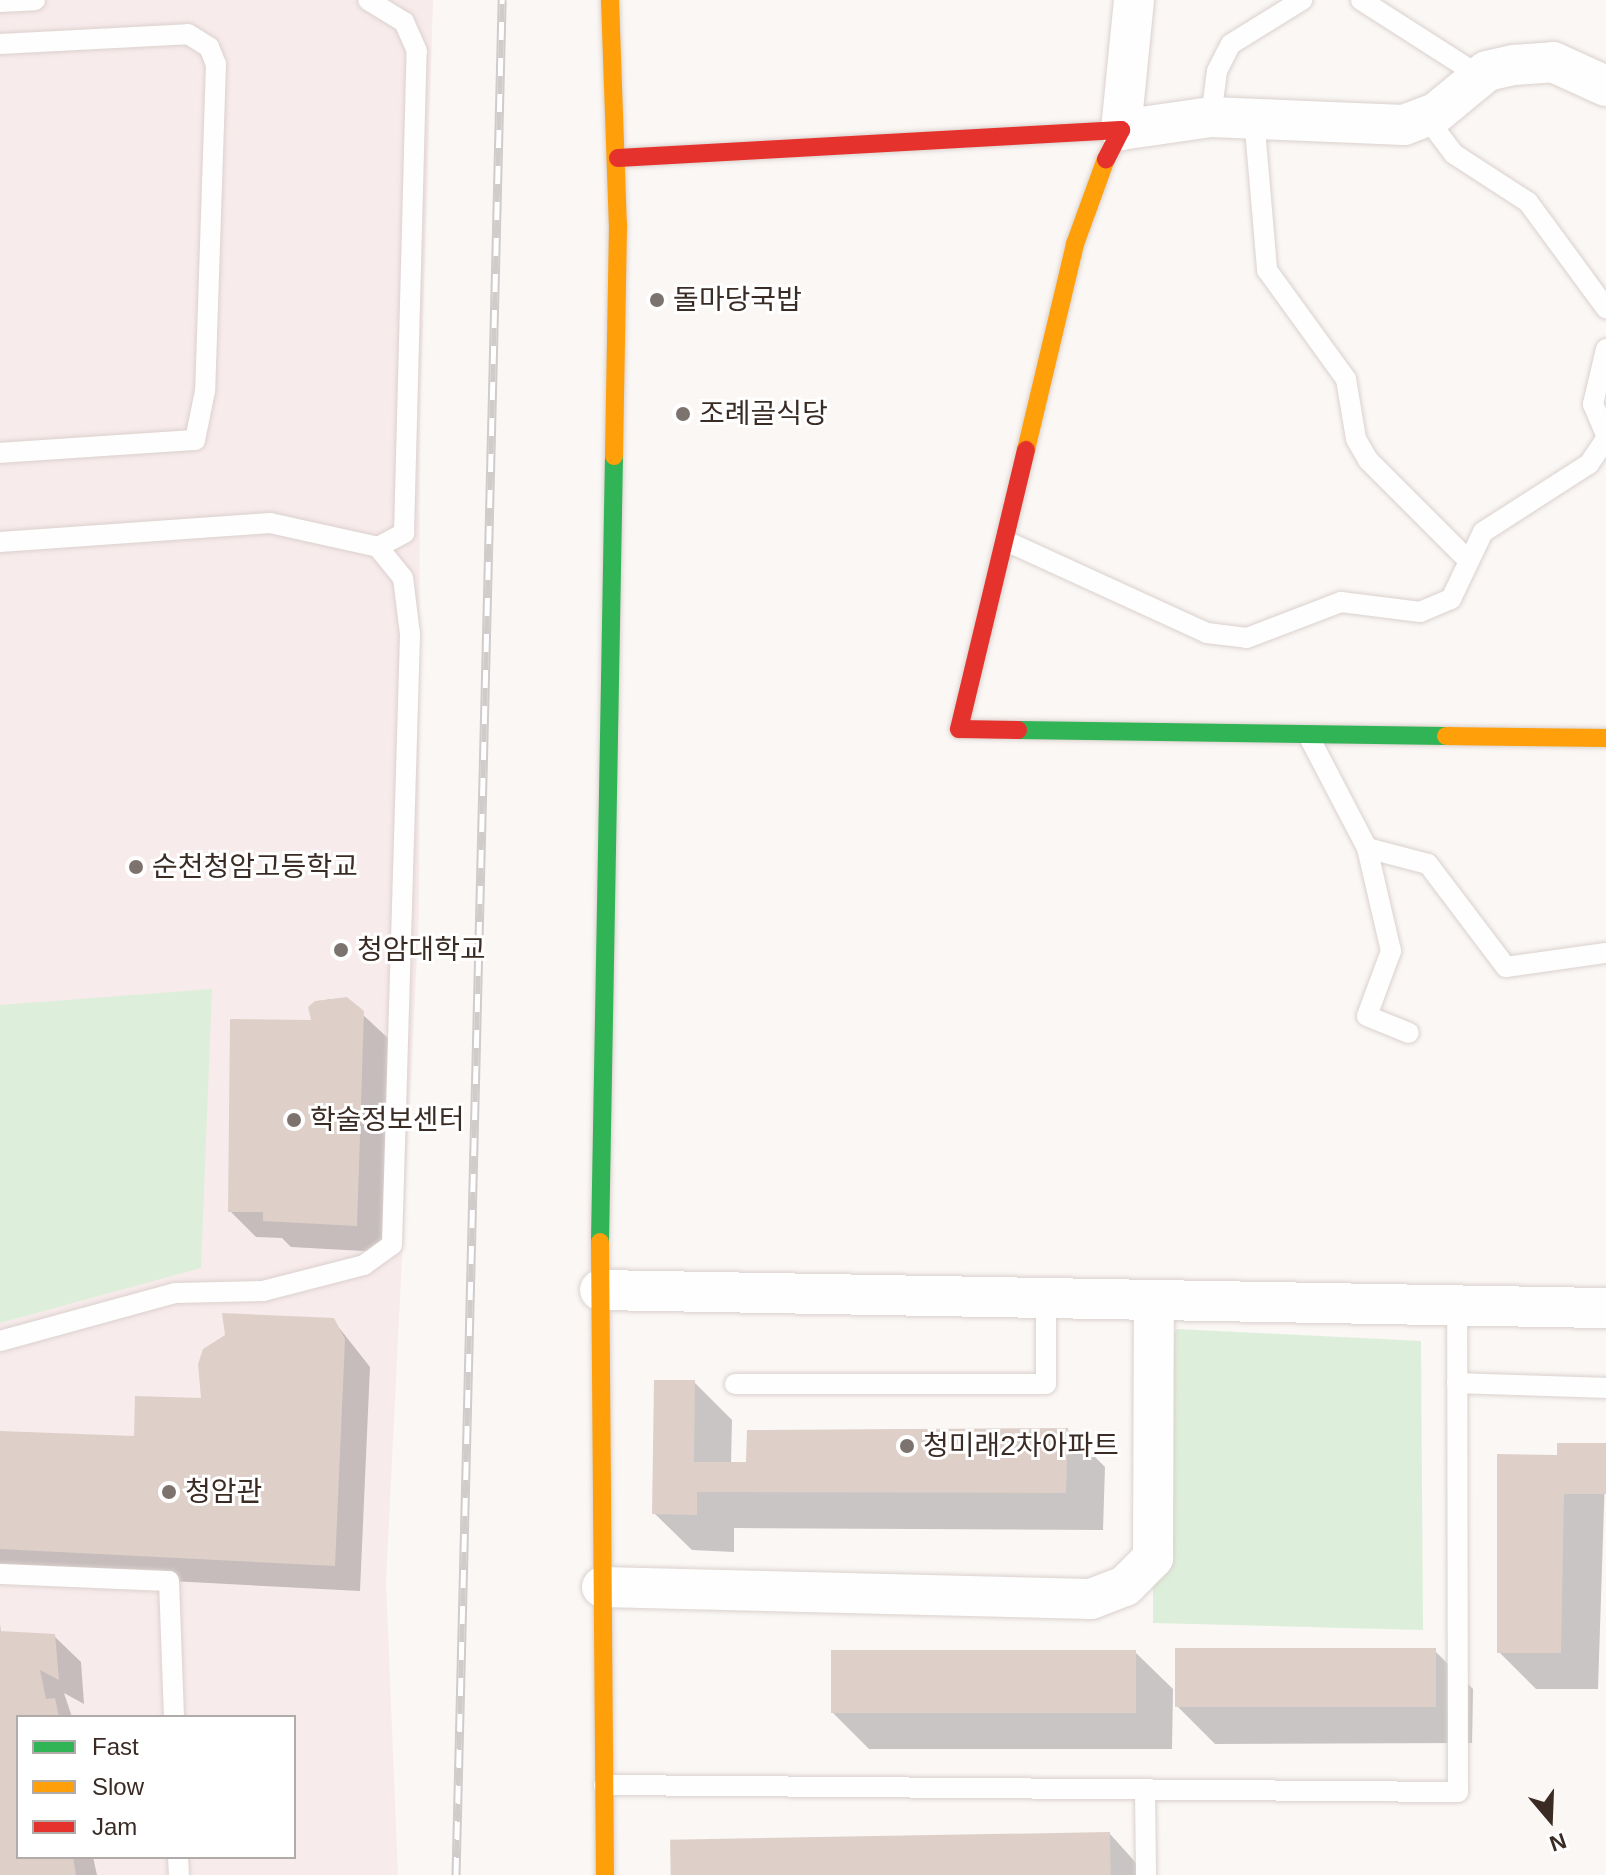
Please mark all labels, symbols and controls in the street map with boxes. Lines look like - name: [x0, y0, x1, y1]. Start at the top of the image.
- place label: 돌마당국밥: [673, 283, 802, 317]
- marker: 돌마당국밥: [648, 291, 666, 309]
- place label: 조례골식당: [699, 397, 828, 431]
- marker: 조례골식당: [674, 405, 692, 423]
- place label: 순천청암고등학교: [152, 850, 358, 884]
- marker: 순천청암고등학교: [127, 858, 145, 876]
- place label: 청암대학교: [357, 933, 486, 967]
- marker: 청암대학교: [332, 941, 350, 959]
- place label: 학술정보센터: [310, 1103, 465, 1137]
- marker: 학술정보센터: [285, 1111, 303, 1129]
- place label: 청미래2차아파트: [923, 1429, 1119, 1463]
- marker: 청미래2차아파트: [898, 1437, 916, 1455]
- place label: 청암관: [185, 1475, 262, 1509]
- marker: 청암관: [160, 1483, 178, 1501]
- legend: [16, 1715, 296, 1859]
- text: Fast: [92, 1733, 139, 1760]
- text: Slow: [92, 1773, 144, 1800]
- north arrow: [1510, 1779, 1590, 1859]
- text: Jam: [92, 1813, 137, 1840]
- text: N: [1546, 1828, 1570, 1857]

